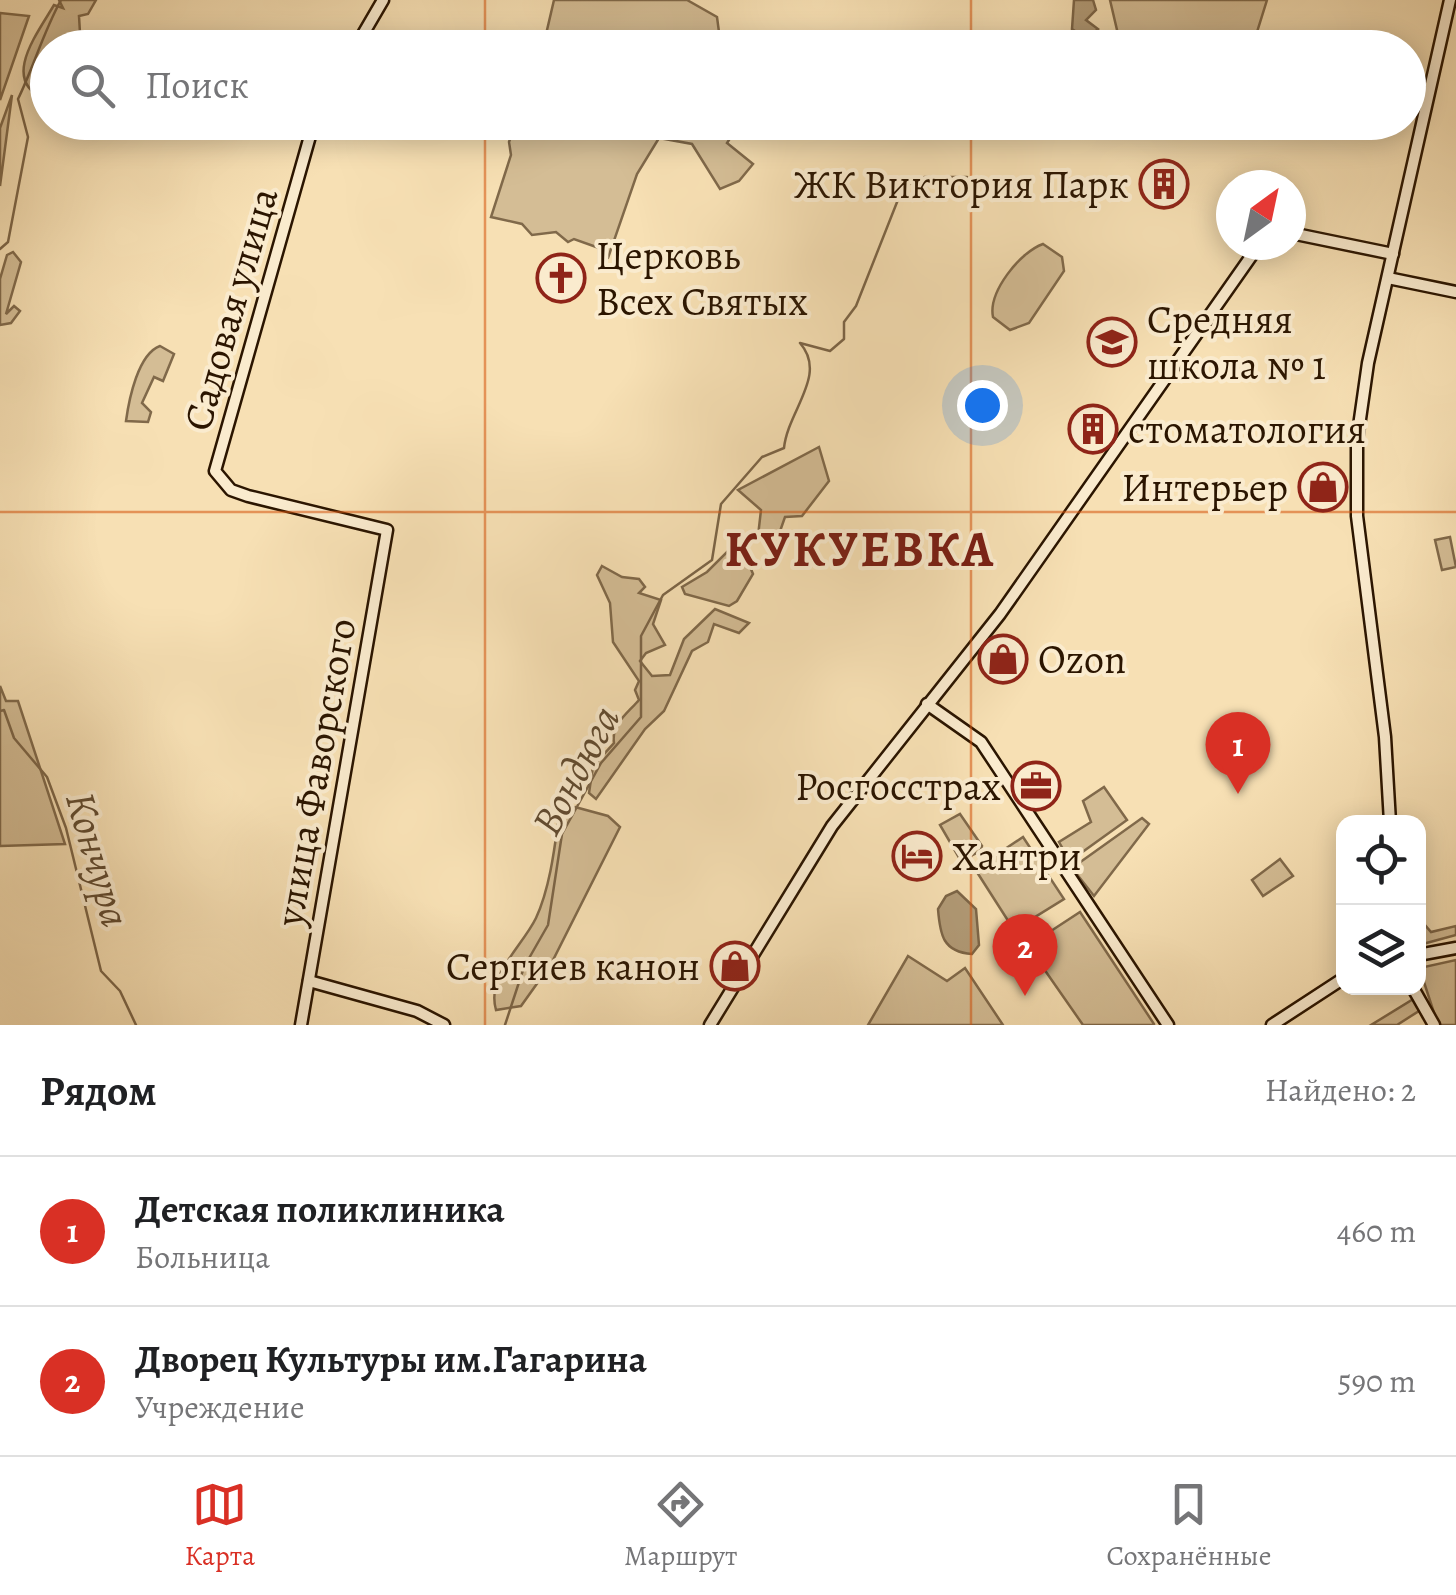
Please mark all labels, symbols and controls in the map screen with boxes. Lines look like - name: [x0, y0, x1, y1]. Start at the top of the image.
- search box: [30, 30, 1426, 140]
- icon: search: [65, 58, 120, 113]
- text: Поиск: [145, 59, 249, 111]
- place label: ЖК Виктория Парк: [794, 157, 1129, 212]
- building icon: ЖК Виктория Парк: [1138, 158, 1190, 210]
- north arrow: [1216, 170, 1306, 260]
- street label: Садовая улица: [170, 181, 292, 437]
- place label: Церковь Всех Святых: [596, 228, 808, 329]
- church icon: Церковь Всех Святых: [535, 252, 587, 304]
- place label: Средняя школа № 1: [1147, 292, 1326, 393]
- school or university icon: Средняя школа № 1: [1086, 316, 1138, 368]
- your location: [957, 380, 1008, 431]
- place label: стоматология: [1128, 402, 1366, 457]
- building icon: стоматология: [1067, 403, 1119, 455]
- place label: Интерьер: [1121, 460, 1288, 515]
- shop icon: Интерьер: [1297, 461, 1349, 513]
- district label: КУКУЕВКА: [725, 515, 995, 583]
- street label: улица Фаворского: [261, 614, 370, 931]
- place label: Ozon: [1038, 632, 1126, 687]
- shop icon: Ozon: [977, 633, 1029, 685]
- water label: Вондюга: [518, 695, 633, 845]
- pin: 1: [1206, 712, 1270, 794]
- place label: Росгосстрах: [795, 759, 1001, 814]
- office icon: Росгосстрах: [1010, 760, 1062, 812]
- water label: Кончура: [52, 785, 145, 933]
- map controls: [1336, 815, 1426, 995]
- button: locate: [1336, 815, 1426, 905]
- place label: Хантри: [952, 829, 1082, 884]
- hotel icon: Хантри: [891, 830, 943, 882]
- button: layers: [1336, 905, 1426, 995]
- pin: 2: [992, 914, 1058, 996]
- place label: Сергиев канон: [446, 939, 700, 994]
- shop icon: Сергиев канон: [709, 940, 761, 992]
- text: Рядом: [40, 1062, 157, 1119]
- text: Найдено: 2: [1265, 1068, 1416, 1112]
- text: Детская поликлиника: [135, 1183, 505, 1235]
- text: 1: [67, 1209, 78, 1253]
- text: 460 m: [1337, 1209, 1416, 1253]
- text: Больница: [135, 1235, 270, 1279]
- text: Дворец Культуры им.Гагарина: [135, 1333, 647, 1385]
- text: 2: [65, 1359, 80, 1403]
- text: 590 m: [1338, 1359, 1416, 1403]
- text: Учреждение: [135, 1385, 305, 1429]
- tab: Карта: [185, 1477, 255, 1575]
- tab: Маршрут: [624, 1477, 737, 1575]
- tab: Сохранённые: [1106, 1477, 1272, 1575]

